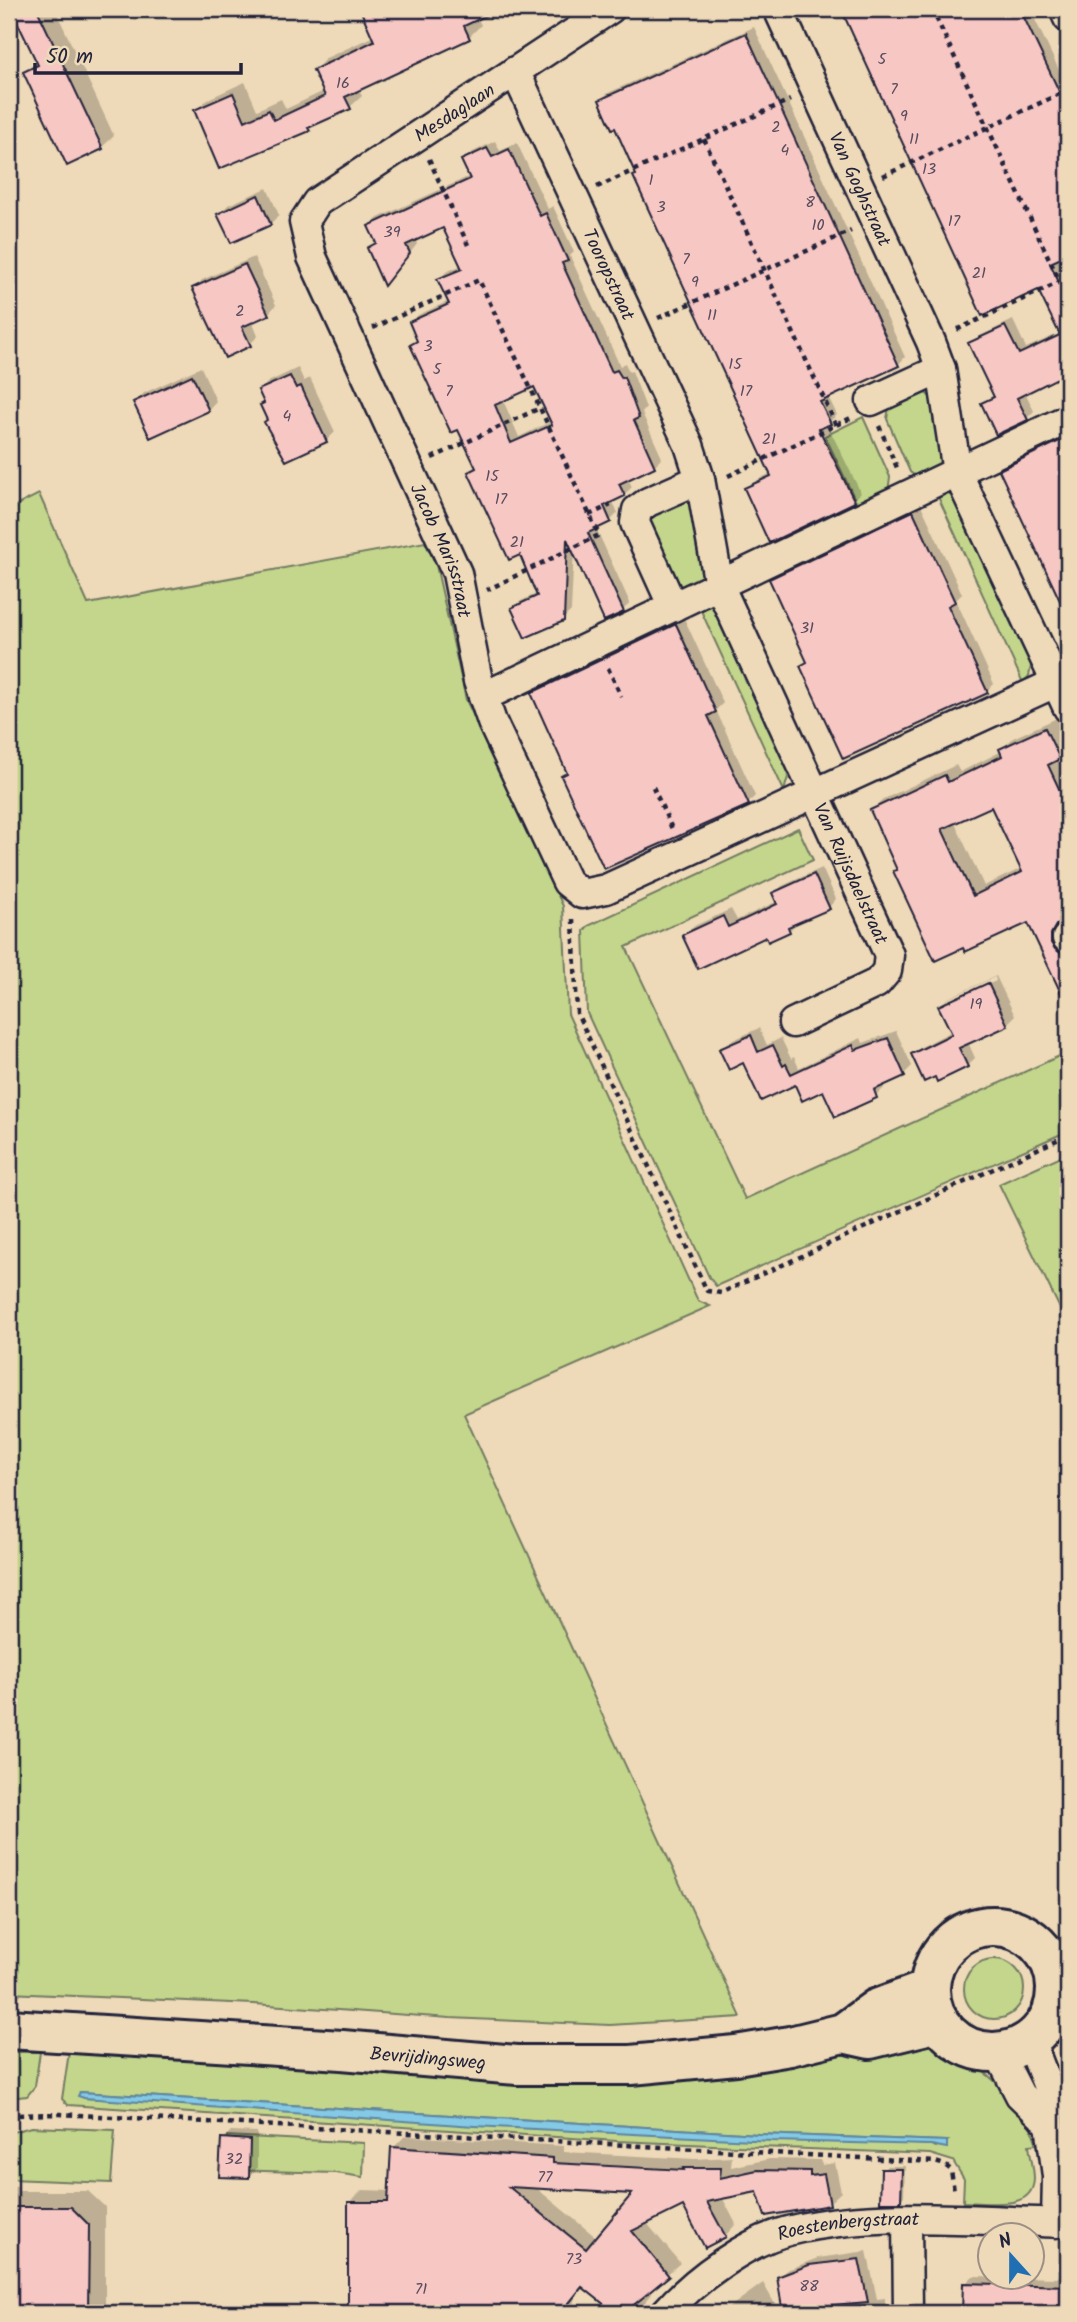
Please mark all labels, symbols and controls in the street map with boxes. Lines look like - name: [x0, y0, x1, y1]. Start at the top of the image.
- scale bar: [35, 32, 242, 76]
- text: 50 m: [46, 41, 93, 74]
- house number: 5: [878, 47, 888, 72]
- house number: 16: [336, 71, 350, 96]
- street label: Mesdaglaan: [408, 76, 502, 151]
- house number: 7: [890, 77, 898, 102]
- house number: 9: [900, 104, 908, 129]
- house number: 2: [771, 115, 781, 140]
- house number: 11: [909, 127, 919, 152]
- street label: Van Goghstraat: [819, 128, 898, 253]
- house number: 4: [781, 138, 790, 163]
- house number: 13: [922, 157, 936, 182]
- house number: 1: [648, 168, 654, 193]
- house number: 8: [805, 190, 815, 215]
- house number: 3: [656, 195, 666, 220]
- house number: 17: [948, 209, 961, 234]
- house number: 10: [811, 213, 825, 238]
- house number: 39: [384, 220, 401, 245]
- street label: Tooropstraat: [573, 224, 642, 326]
- house number: 7: [682, 247, 690, 272]
- house number: 21: [972, 261, 986, 286]
- house number: 9: [691, 270, 699, 295]
- house number: 2: [235, 299, 245, 324]
- house number: 11: [707, 303, 717, 328]
- house number: 3: [423, 334, 433, 359]
- house number: 15: [728, 352, 743, 377]
- house number: 5: [433, 357, 443, 382]
- house number: 7: [445, 379, 453, 404]
- house number: 17: [740, 379, 753, 404]
- house number: 4: [283, 404, 292, 429]
- house number: 21: [762, 427, 776, 452]
- house number: 15: [485, 464, 500, 489]
- street label: Jacob Marisstraat: [401, 479, 478, 621]
- house number: 17: [495, 487, 508, 512]
- house number: 21: [510, 530, 524, 555]
- house number: 31: [800, 616, 814, 641]
- street label: Van Ruijsdaelstraat: [804, 798, 895, 950]
- house number: 19: [970, 992, 983, 1017]
- street label: Bevrijdingsweg: [369, 2039, 487, 2079]
- house number: 32: [225, 2147, 243, 2172]
- house number: 77: [538, 2165, 553, 2190]
- street label: Roestenbergstraat: [774, 2205, 920, 2250]
- north arrow: [976, 2220, 1046, 2290]
- text: N: [995, 2226, 1017, 2258]
- house number: 73: [566, 2247, 582, 2272]
- house number: 88: [799, 2274, 819, 2299]
- house number: 71: [415, 2277, 427, 2302]

